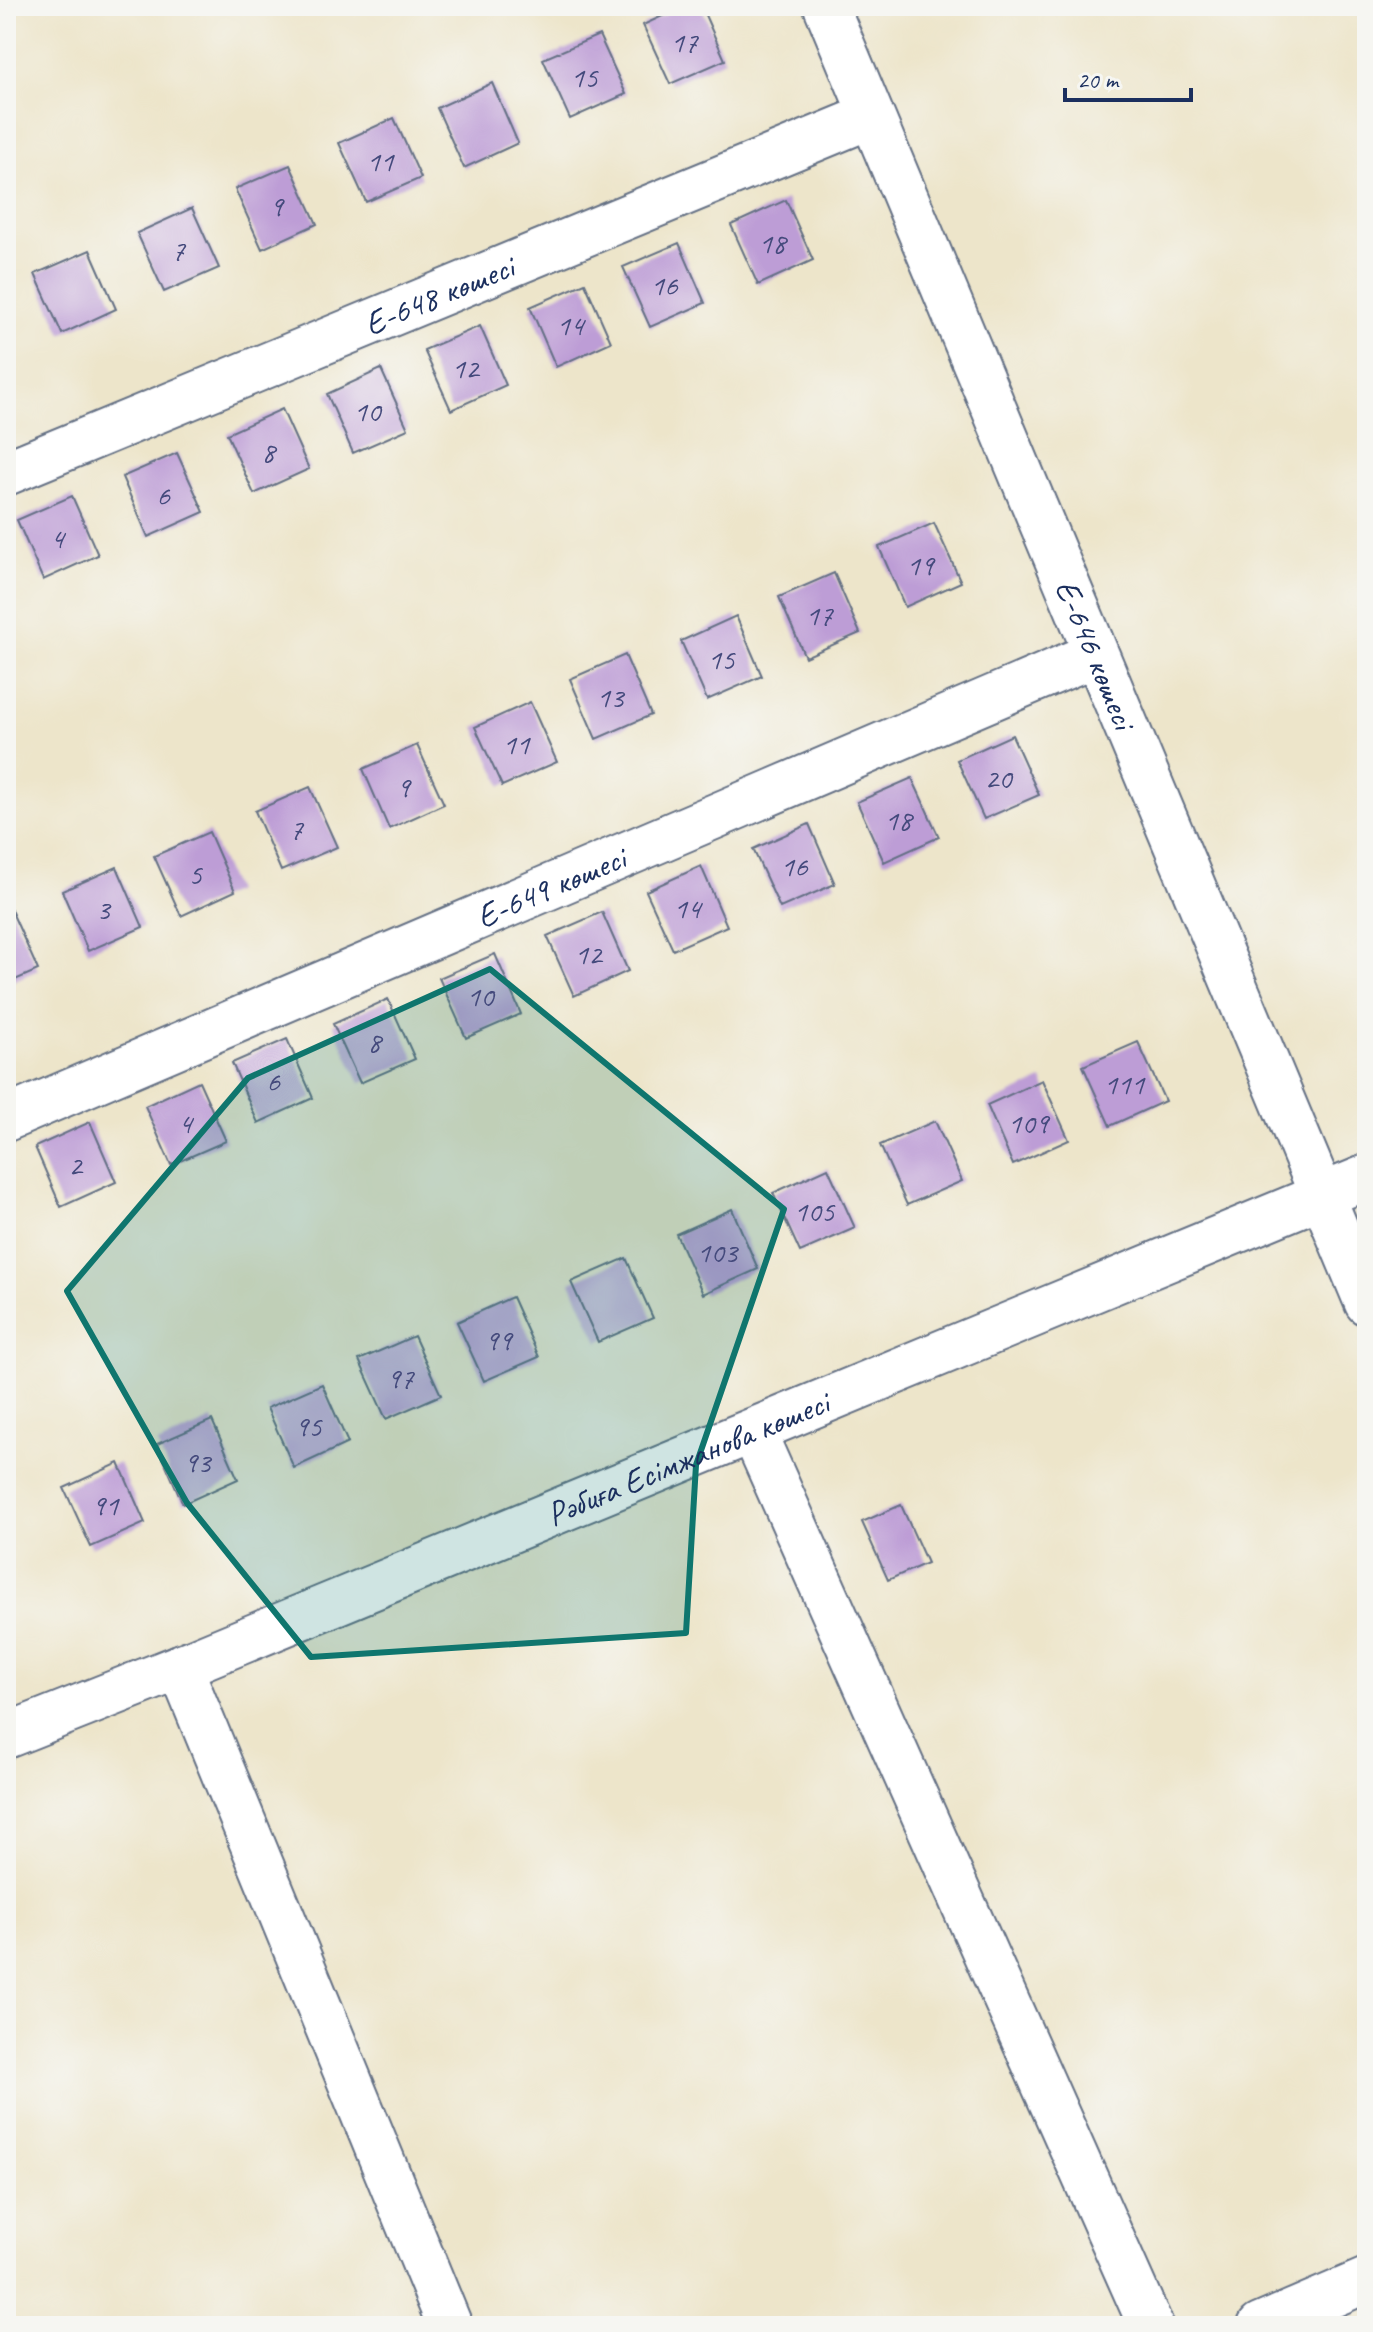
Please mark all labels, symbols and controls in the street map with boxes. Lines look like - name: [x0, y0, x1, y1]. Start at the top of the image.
- house number: 17: [671, 23, 699, 61]
- scale bar: [1065, 52, 1191, 102]
- house number: 15: [571, 58, 599, 96]
- text: 20 m: [1077, 65, 1120, 95]
- house number: 11: [367, 142, 395, 180]
- house number: 9: [269, 187, 285, 225]
- house number: 18: [759, 224, 788, 262]
- house number: 7: [171, 231, 186, 269]
- street label: Е-648 көшесі: [358, 244, 523, 345]
- house number: 16: [651, 266, 679, 304]
- house number: 14: [557, 306, 586, 344]
- house number: 12: [452, 349, 481, 387]
- house number: 10: [354, 392, 383, 430]
- house number: 8: [261, 433, 277, 471]
- house number: 6: [156, 476, 171, 514]
- house number: 4: [50, 519, 66, 557]
- house number: 19: [907, 546, 936, 584]
- street label: Е-646 көшесі: [1046, 573, 1147, 739]
- house number: 17: [806, 596, 834, 634]
- house number: 15: [708, 640, 736, 678]
- house number: 13: [597, 678, 626, 716]
- house number: 11: [503, 725, 531, 763]
- house number: 20: [985, 759, 1014, 797]
- house number: 9: [396, 768, 412, 806]
- house number: 18: [885, 801, 914, 839]
- house number: 7: [289, 810, 304, 848]
- street label: Е-649 көшесі: [470, 835, 635, 938]
- house number: 16: [781, 847, 809, 885]
- house number: 5: [188, 855, 203, 893]
- house number: 14: [674, 889, 703, 927]
- house number: 3: [96, 890, 112, 928]
- house number: 12: [575, 935, 604, 973]
- house number: 10: [467, 977, 496, 1015]
- house number: 8: [367, 1023, 383, 1061]
- house number: 6: [266, 1062, 281, 1100]
- house number: 111: [1104, 1065, 1146, 1103]
- house number: 4: [178, 1104, 194, 1142]
- house number: 109: [1008, 1104, 1051, 1142]
- house number: 2: [68, 1146, 84, 1184]
- house number: 105: [794, 1192, 836, 1230]
- house number: 103: [697, 1233, 740, 1271]
- house number: 99: [485, 1321, 514, 1359]
- house number: 97: [387, 1359, 415, 1397]
- street label: Рәбиға Есімжанова көшесі: [540, 1379, 838, 1535]
- house number: 95: [295, 1407, 323, 1445]
- house number: 93: [184, 1443, 213, 1481]
- house number: 91: [92, 1486, 120, 1524]

